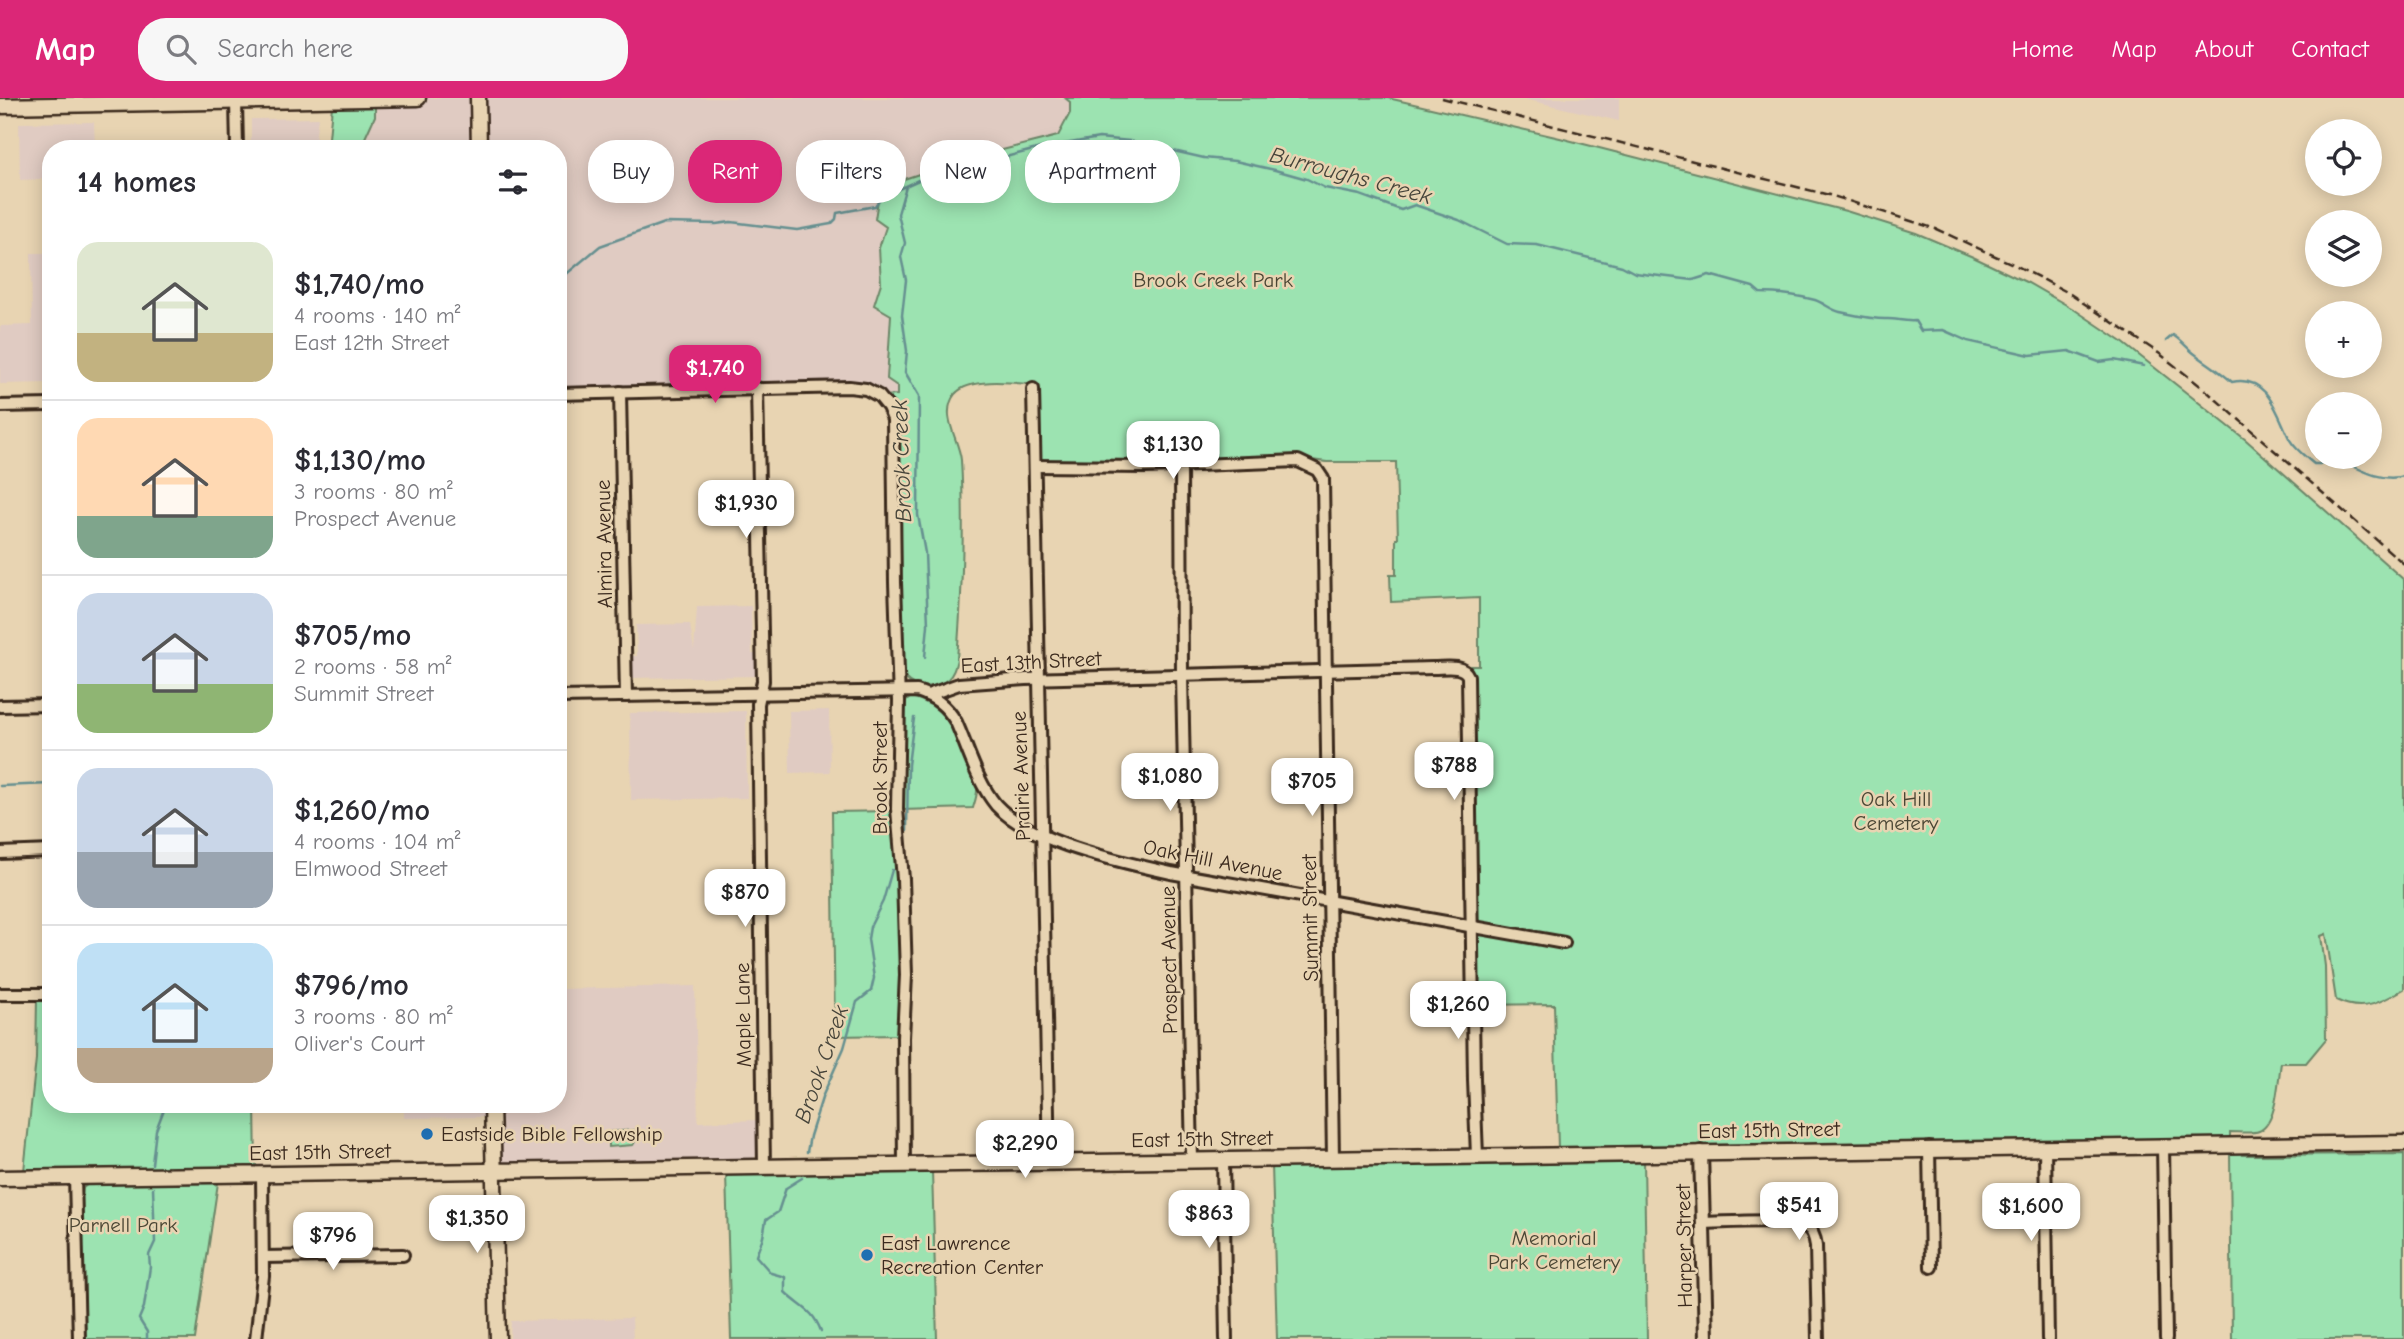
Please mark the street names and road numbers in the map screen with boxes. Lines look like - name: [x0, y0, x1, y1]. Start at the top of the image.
- street label: Almira Avenue: [591, 479, 617, 609]
- street label: East 13th Street: [960, 646, 1103, 678]
- street label: Prairie Avenue: [1007, 711, 1035, 841]
- street label: Brook Street: [868, 721, 892, 834]
- street label: Oak Hill Avenue: [1141, 835, 1285, 885]
- street label: Summit Street: [1297, 853, 1323, 982]
- street label: Prospect Avenue: [1156, 886, 1182, 1034]
- street label: Maple Lane: [730, 962, 756, 1068]
- street label: East 15th Street: [1698, 1117, 1841, 1143]
- street label: East 15th Street: [1131, 1126, 1274, 1152]
- street label: East 15th Street: [249, 1139, 392, 1165]
- street label: Harper Street: [1671, 1183, 1697, 1308]

